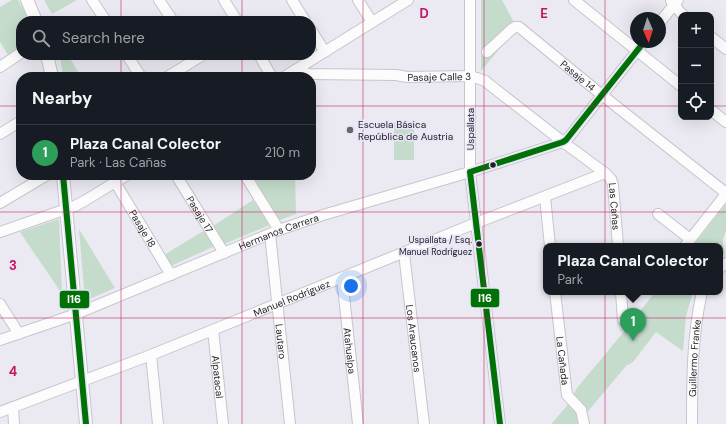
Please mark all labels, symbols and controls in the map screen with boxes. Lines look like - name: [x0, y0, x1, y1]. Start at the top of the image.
- text: D: [419, 5, 429, 22]
- text: E: [540, 5, 548, 22]
- north arrow: [630, 12, 666, 48]
- map controls: [678, 12, 714, 120]
- button: +: [678, 12, 714, 48]
- search box: [16, 16, 316, 60]
- icon: search: [30, 27, 52, 49]
- text: Search here: [62, 28, 145, 48]
- button: −: [678, 48, 714, 84]
- street label: Pasaje 14: [558, 58, 598, 94]
- street label: Pasaje Calle 3: [407, 70, 471, 84]
- button: locate: [678, 84, 714, 120]
- text: Nearby: [32, 87, 92, 109]
- street label: Uspallata: [464, 108, 477, 150]
- place label: Escuela Básica República de Austria: [358, 118, 453, 143]
- marker: Escuela Básica República de Austria: [345, 125, 355, 135]
- text: Plaza Canal Colector: [70, 134, 221, 154]
- text: 1: [43, 144, 47, 161]
- text: 210 m: [265, 144, 300, 161]
- text: Park · Las Cañas: [70, 154, 167, 171]
- unlabelled marker: [488, 160, 498, 170]
- street label: Las Cañas: [606, 182, 623, 230]
- street label: Pasaje 17: [183, 194, 216, 235]
- street label: Pasaje 18: [126, 207, 159, 250]
- street label: Hermanos Carrera: [237, 211, 320, 253]
- place label: Uspallata / Esq. Manuel Rodríguez: [399, 234, 472, 258]
- marker: Uspallata / Esq. Manuel Rodríguez: [474, 239, 484, 249]
- popup: [543, 243, 723, 295]
- text: Plaza Canal Colector: [558, 251, 708, 271]
- text: 3: [9, 257, 17, 274]
- text: Park: [558, 271, 583, 288]
- your location: [341, 276, 361, 296]
- street label: Manuel Rodríguez: [252, 277, 332, 320]
- line badge: I16: [470, 288, 500, 308]
- line badge: I16: [59, 290, 90, 309]
- text: I16: [478, 291, 492, 305]
- text: I16: [67, 292, 81, 306]
- street label: Los Araucanos: [403, 304, 424, 373]
- pin: 1: [620, 308, 646, 341]
- street label: Guillermo Franke: [686, 318, 704, 397]
- street label: Lautaro: [272, 323, 289, 360]
- street label: Atahualpa: [340, 327, 358, 374]
- street label: La Cañada: [553, 336, 572, 386]
- street label: Alpatacal: [209, 355, 226, 399]
- text: 4: [9, 363, 17, 380]

